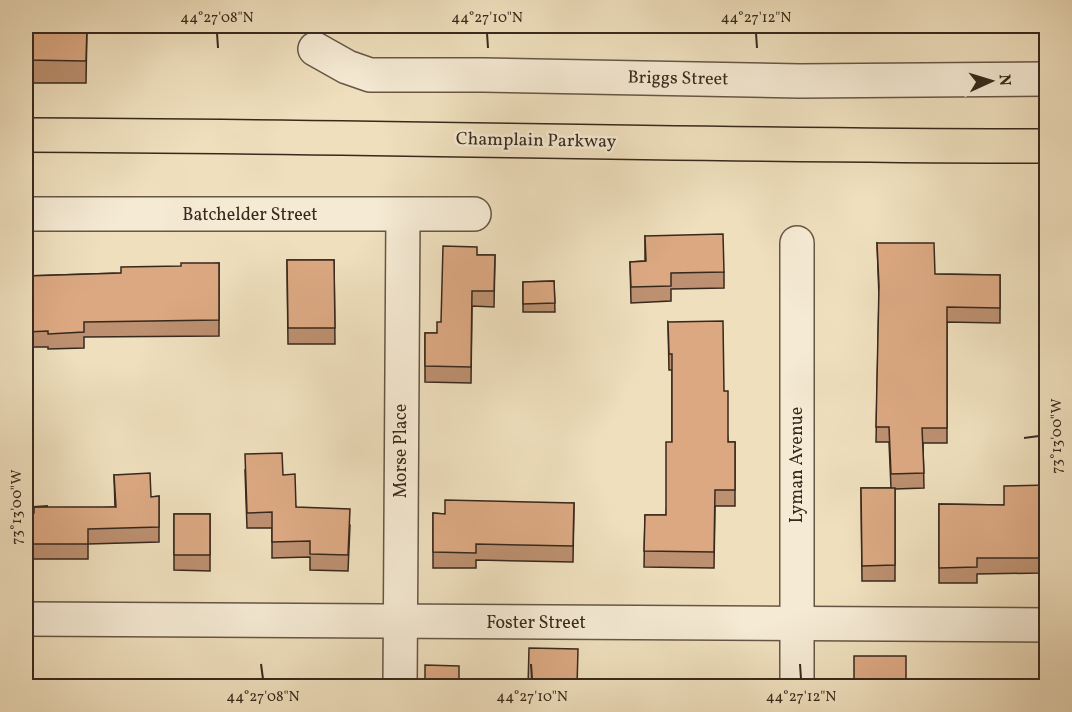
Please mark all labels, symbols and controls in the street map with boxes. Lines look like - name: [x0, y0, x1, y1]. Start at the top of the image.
- text: 44°27'08"N: [180, 8, 254, 29]
- text: 44°27'10"N: [451, 8, 523, 29]
- text: 44°27'12"N: [721, 8, 791, 29]
- north arrow: [961, 51, 1021, 111]
- street label: Briggs Street: [627, 66, 729, 92]
- text: N: [993, 74, 1015, 87]
- street label: Champlain Parkway: [456, 127, 617, 155]
- street label: Batchelder Street: [182, 203, 318, 228]
- text: 73°13'00"W: [1047, 398, 1068, 474]
- street label: Morse Place: [389, 404, 414, 498]
- street label: Lyman Avenue: [785, 407, 810, 523]
- text: 73°13'00"W: [7, 469, 28, 545]
- street label: Foster Street: [486, 611, 586, 636]
- text: 44°27'08"N: [226, 687, 300, 708]
- text: 44°27'10"N: [496, 687, 568, 708]
- text: 44°27'12"N: [766, 687, 836, 708]

